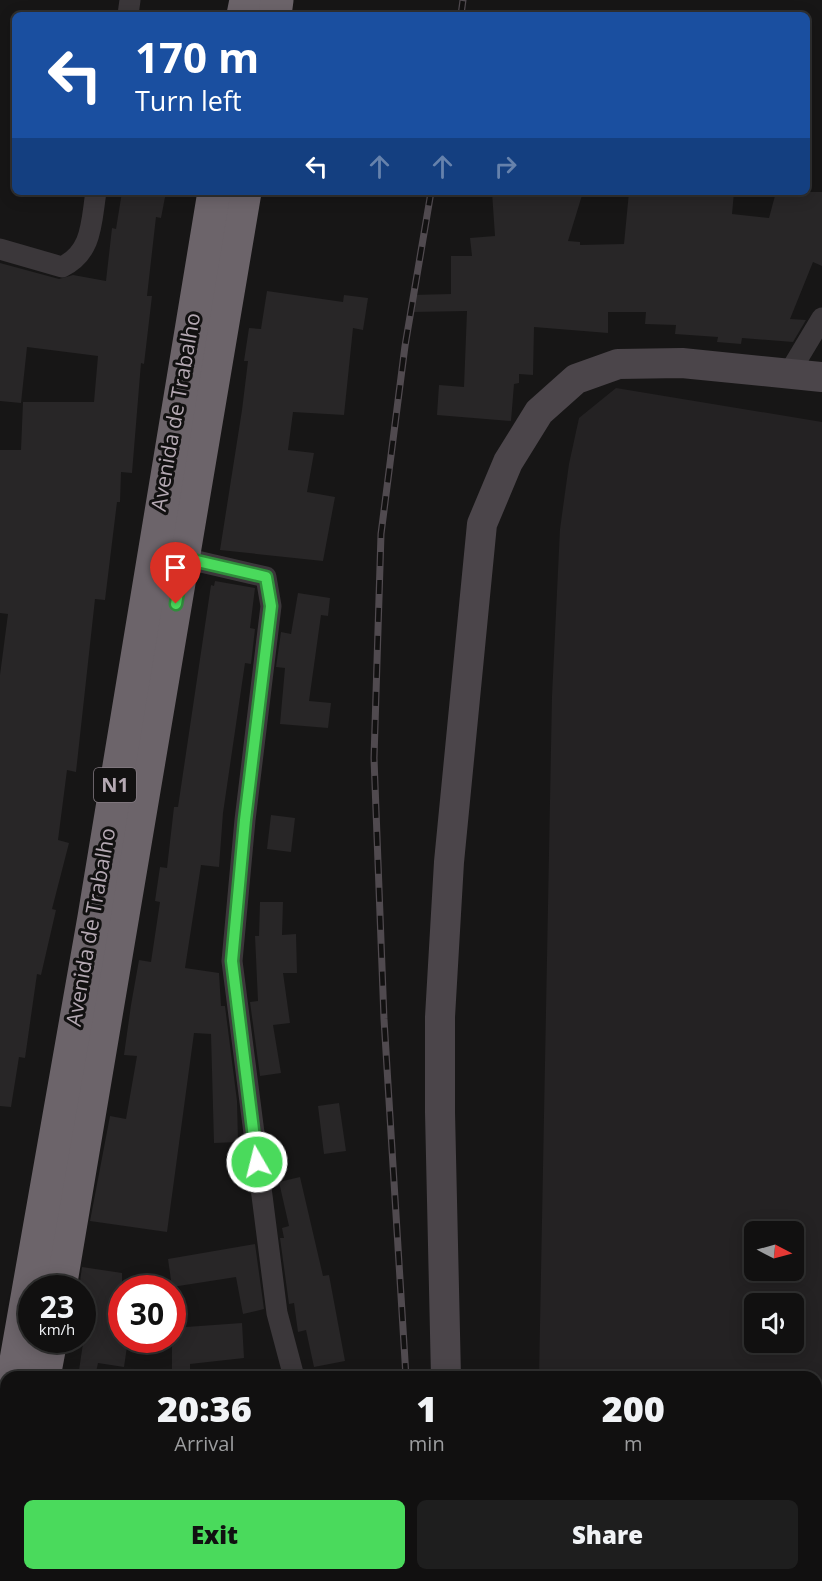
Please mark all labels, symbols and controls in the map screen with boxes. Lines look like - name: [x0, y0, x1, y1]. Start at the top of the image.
- text: 170 m: [135, 28, 259, 85]
- icon: left: [36, 36, 114, 114]
- text: Turn left: [135, 82, 242, 119]
- icon: left: [300, 150, 333, 183]
- icon: ahead: [363, 150, 396, 183]
- icon: ahead: [426, 150, 459, 183]
- icon: right: [489, 150, 522, 183]
- street label: Avenida de Trabalho: [144, 310, 206, 513]
- pin: [150, 542, 201, 604]
- icon: arrive: [159, 551, 192, 584]
- road number: N1: [94, 768, 136, 802]
- street label: Avenida de Trabalho: [59, 825, 121, 1028]
- position arrow: [225, 1130, 289, 1194]
- north arrow: [744, 1221, 804, 1281]
- map controls: [744, 1221, 804, 1353]
- speed limit sign: 30: [108, 1275, 186, 1353]
- text: 23: [40, 1286, 74, 1327]
- button: sound: [744, 1293, 804, 1353]
- text: km/h: [39, 1319, 75, 1339]
- text: 20:36: [157, 1384, 252, 1433]
- text: 1: [416, 1384, 437, 1433]
- text: 200: [602, 1384, 665, 1433]
- text: Arrival: [174, 1430, 235, 1457]
- text: min: [409, 1430, 445, 1457]
- text: m: [624, 1430, 643, 1457]
- button: Exit: [24, 1500, 405, 1569]
- button: Share: [417, 1500, 798, 1569]

